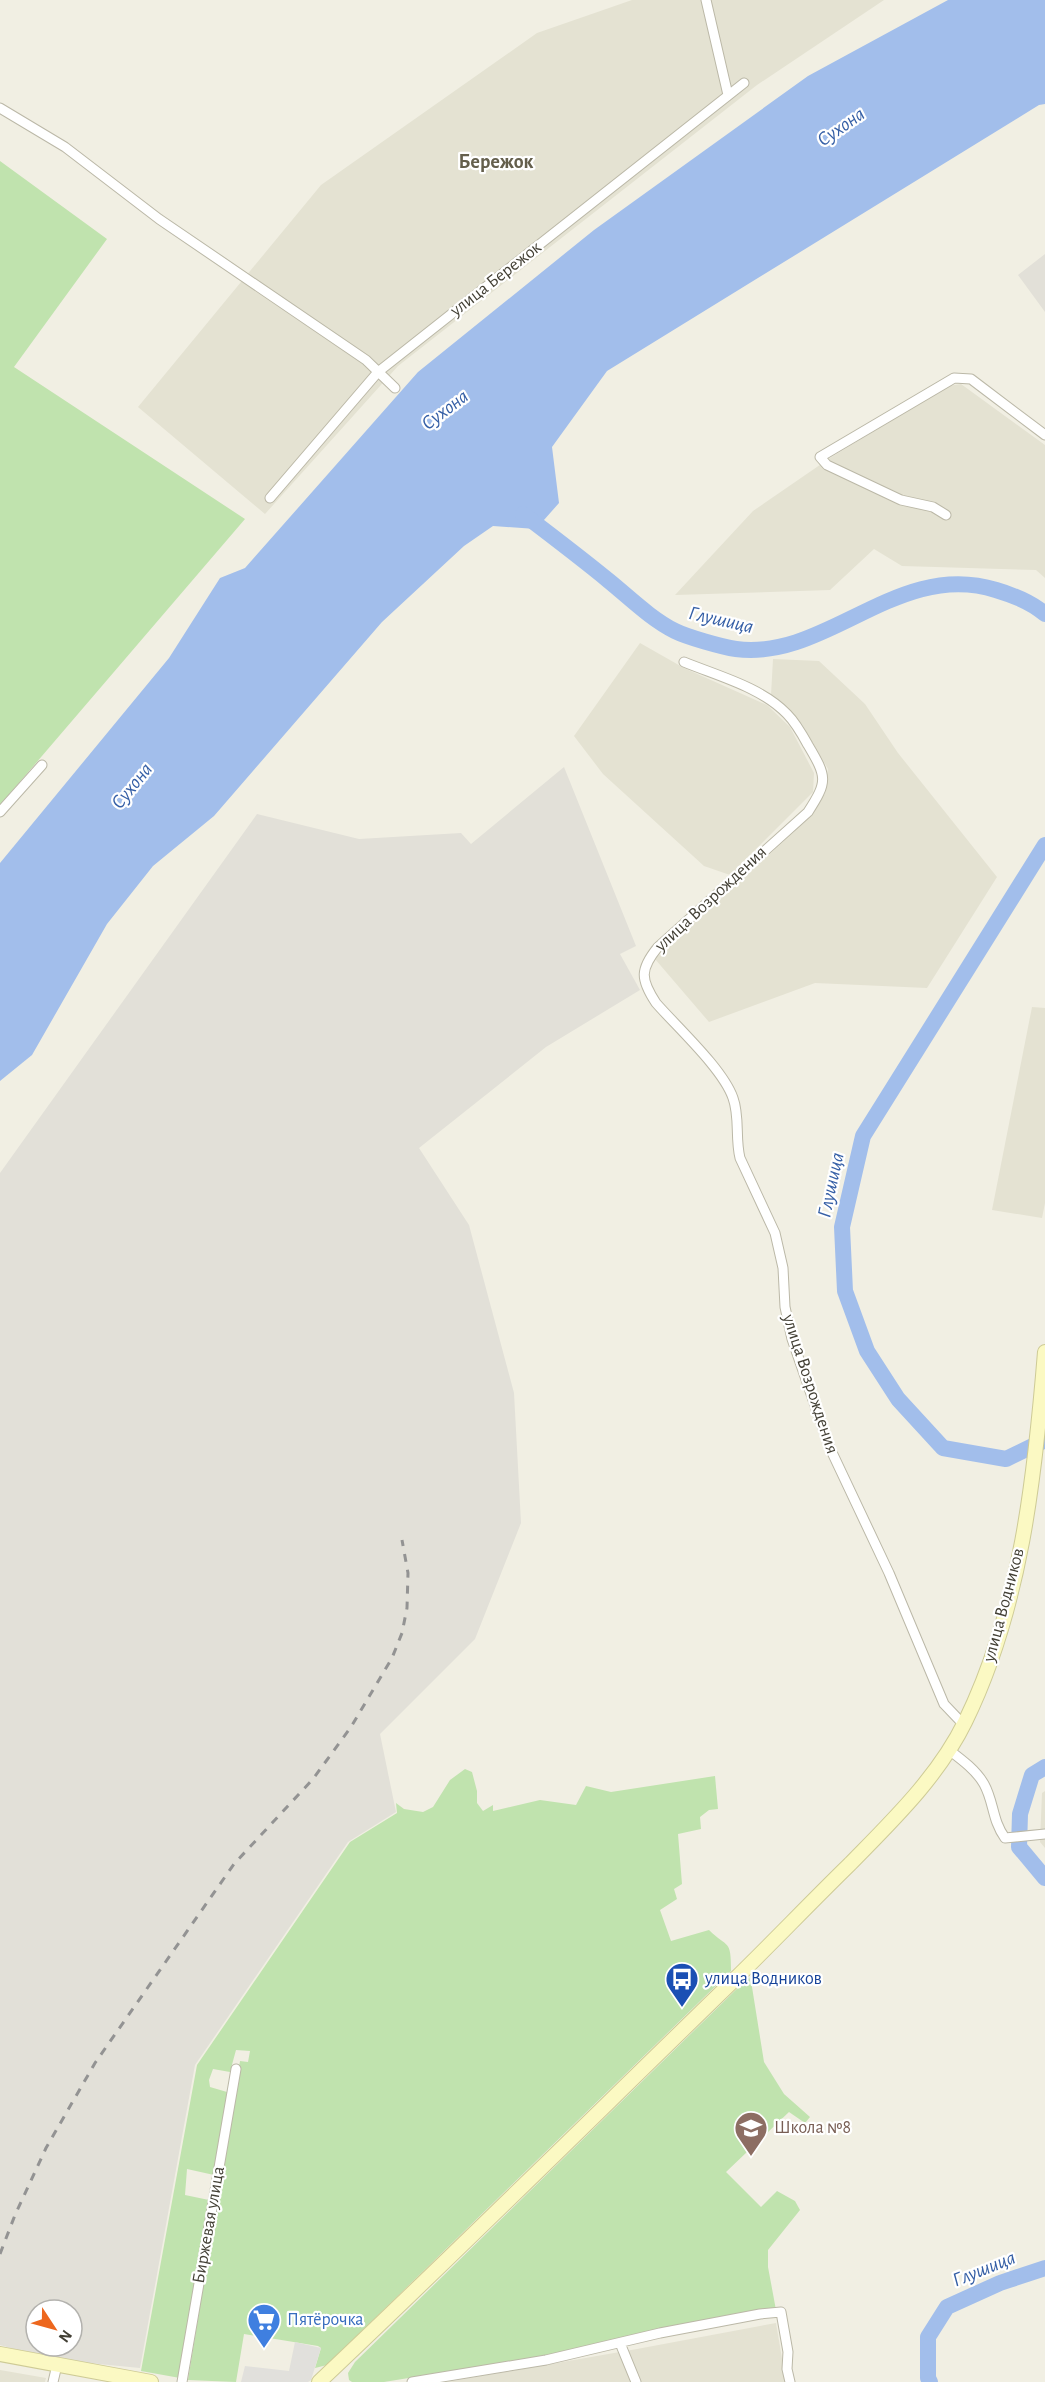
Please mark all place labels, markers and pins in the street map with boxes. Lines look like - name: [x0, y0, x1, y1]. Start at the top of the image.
- bus stop icon: улица Водников: [664, 1961, 700, 2008]
- place label: улица Водников: [704, 1970, 822, 1988]
- school or university icon: Школа №8: [733, 2110, 769, 2157]
- place label: Школа №8: [774, 2119, 851, 2137]
- supermarket icon: Пятёрочка: [246, 2302, 282, 2349]
- place label: Пятёрочка: [287, 2311, 364, 2329]

